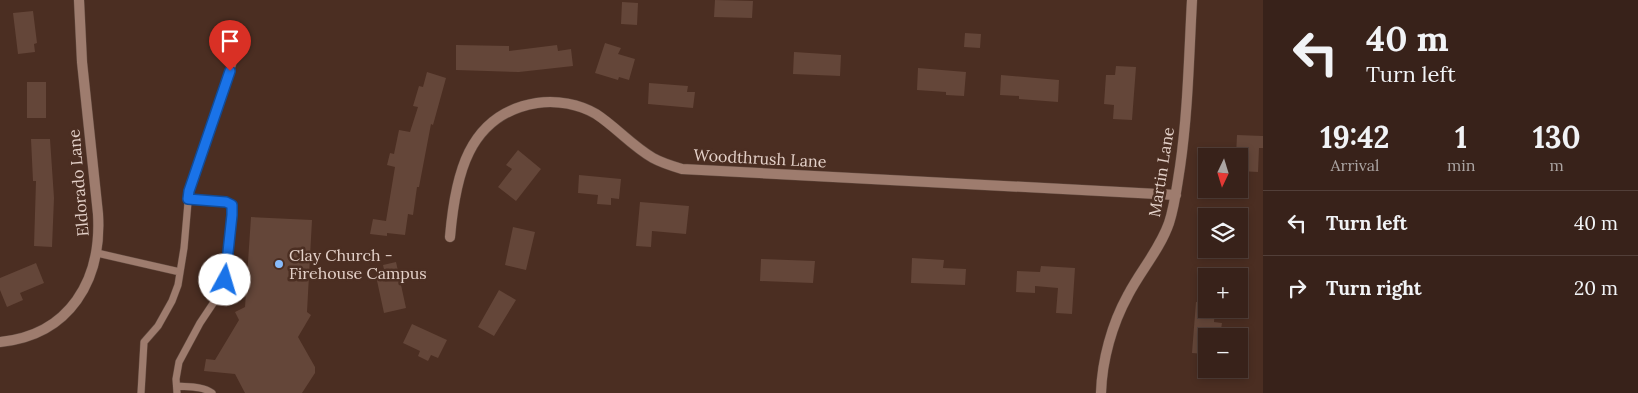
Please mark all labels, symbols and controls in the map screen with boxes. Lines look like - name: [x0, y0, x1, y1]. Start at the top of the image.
- text: 40 m: [1366, 16, 1449, 61]
- pin: [209, 20, 251, 71]
- icon: left: [1283, 20, 1348, 85]
- icon: arrive: [216, 27, 244, 55]
- text: Turn left: [1366, 60, 1456, 88]
- text: 19:42: [1320, 118, 1390, 156]
- text: 1: [1455, 118, 1467, 156]
- text: 130: [1533, 118, 1581, 156]
- street label: Martin Lane: [1144, 125, 1178, 218]
- street label: Eldorado Lane: [63, 128, 93, 238]
- street label: Woodthrush Lane: [693, 145, 827, 171]
- north arrow: [1198, 148, 1248, 198]
- map controls: [1198, 148, 1248, 378]
- text: Arrival: [1330, 155, 1379, 175]
- text: min: [1447, 155, 1475, 175]
- text: m: [1550, 155, 1564, 175]
- button: layers: [1198, 208, 1248, 258]
- icon: left: [1283, 209, 1311, 237]
- text: Turn left: [1326, 211, 1407, 235]
- text: 40 m: [1574, 211, 1618, 235]
- place label: Clay Church - Firehouse Campus: [289, 245, 427, 283]
- position arrow: [198, 253, 250, 305]
- marker: Clay Church - Firehouse Campus: [273, 258, 285, 270]
- button: +: [1198, 268, 1248, 318]
- icon: right: [1283, 274, 1311, 302]
- text: Turn right: [1326, 276, 1422, 300]
- text: 20 m: [1574, 276, 1618, 300]
- button: −: [1198, 328, 1248, 378]

